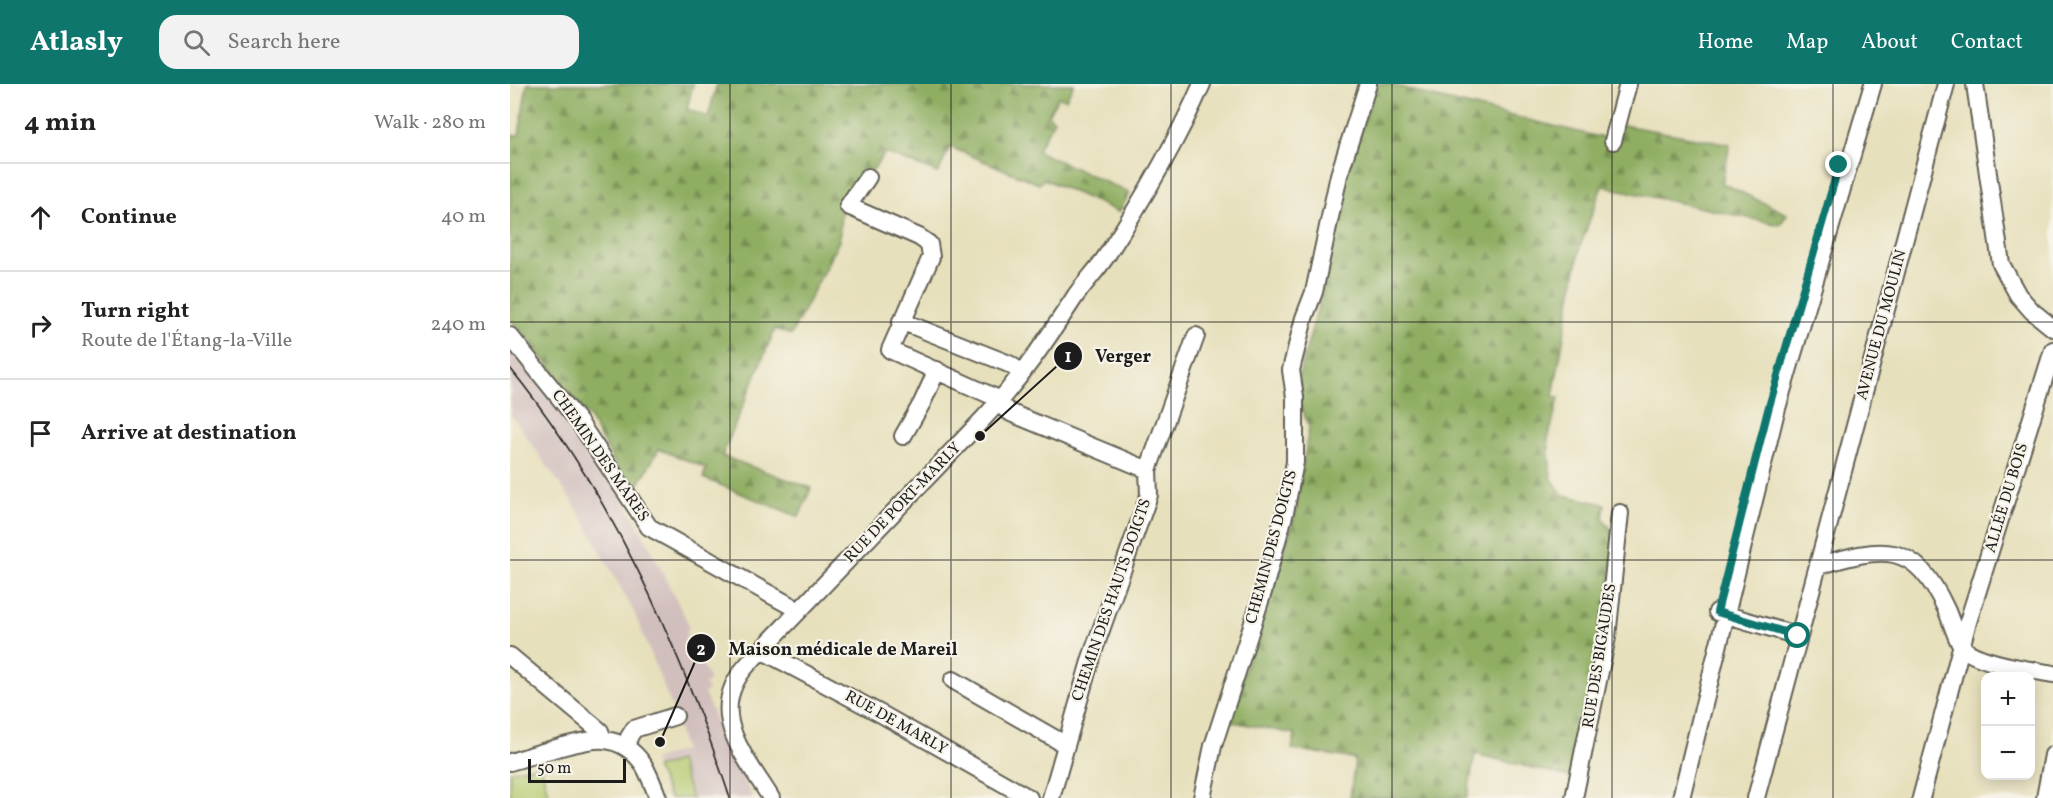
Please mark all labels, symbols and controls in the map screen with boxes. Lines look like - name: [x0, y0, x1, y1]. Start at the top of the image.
- search box: [159, 15, 579, 69]
- text: Atlasly: [30, 23, 123, 62]
- icon: search: [180, 26, 213, 59]
- text: Search here: [228, 27, 340, 58]
- text: Home: [1698, 28, 1753, 57]
- text: Map: [1786, 28, 1828, 57]
- text: About: [1861, 28, 1918, 57]
- text: Contact: [1951, 28, 2023, 57]
- text: 4 min: [24, 105, 96, 141]
- text: Walk · 280 m: [374, 109, 486, 137]
- route end: [1825, 151, 1851, 177]
- icon: ahead: [24, 201, 57, 234]
- text: Continue: [81, 202, 177, 233]
- text: 40 m: [441, 203, 486, 231]
- street label: AVENUE DU MOULIN: [1851, 247, 1913, 402]
- text: Turn right: [81, 296, 189, 327]
- icon: right: [24, 309, 57, 342]
- text: 240 m: [431, 311, 486, 339]
- text: Route de l'Étang-la-Ville: [81, 327, 292, 355]
- callout: Verger: [1053, 338, 1163, 374]
- text: 1: [1064, 345, 1072, 370]
- text: Verger: [1095, 345, 1152, 370]
- street label: CHEMIN DES MARES: [546, 386, 654, 526]
- icon: arrive: [24, 417, 57, 450]
- text: Arrive at destination: [81, 418, 297, 449]
- street label: RUE DE PORT-MARLY: [840, 438, 966, 568]
- street label: ALLÉE DU BOIS: [1980, 441, 2034, 555]
- street label: CHEMIN DES DOIGTS: [1241, 467, 1303, 627]
- street label: CHEMIN DES HAUTS DOIGTS: [1067, 496, 1157, 704]
- street label: RUE DES BIGAUDES: [1578, 582, 1622, 730]
- route start: [1784, 622, 1810, 648]
- callout: Maison médicale de Mareil: [686, 630, 970, 666]
- text: 2: [696, 638, 706, 663]
- text: Maison médicale de Mareil: [728, 638, 958, 663]
- map controls: [1981, 672, 2035, 780]
- button: +: [1981, 672, 2035, 726]
- street label: RUE DE MARLY: [841, 686, 951, 760]
- button: −: [1981, 726, 2035, 780]
- scale bar: [528, 756, 626, 784]
- text: 50 m: [537, 758, 571, 780]

